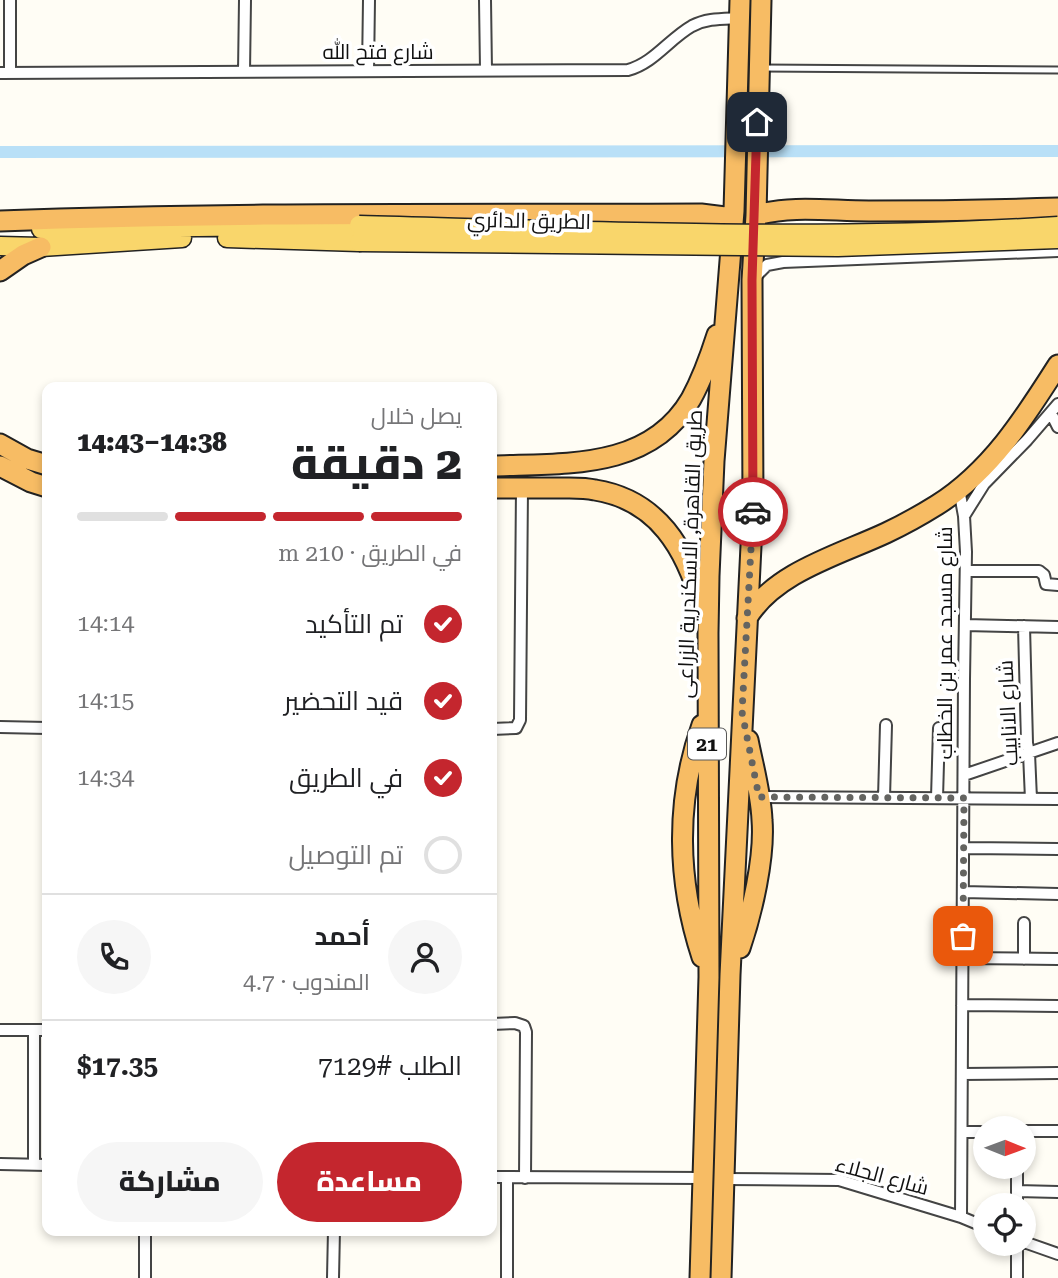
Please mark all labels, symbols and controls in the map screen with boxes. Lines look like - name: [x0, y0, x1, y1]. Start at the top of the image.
- street label: شارع فتح الله: [322, 38, 434, 66]
- pin: [727, 92, 787, 152]
- icon: home: [738, 103, 776, 141]
- street label: الطريق الدائري: [467, 208, 591, 238]
- text: يصل خلال: [371, 403, 462, 430]
- street label: طريق القاهرة, الاسكندرية الزراعى: [673, 409, 708, 699]
- text: 14:38–14:43: [77, 427, 227, 457]
- text: 2 دقيقة: [291, 436, 462, 490]
- courier: [718, 477, 788, 547]
- icon: car: [734, 493, 772, 531]
- street label: شارع مسجد عمر بن الخطاب: [933, 526, 959, 760]
- text: في الطريق · 210 m: [278, 540, 462, 567]
- icon: check: [424, 605, 462, 643]
- text: تم التأكيد: [305, 609, 403, 639]
- text: 14:14: [77, 610, 134, 637]
- street label: شارع الانابيب: [993, 659, 1025, 767]
- icon: check: [424, 682, 462, 720]
- text: قيد التحضير: [284, 686, 403, 716]
- text: 14:15: [77, 687, 134, 714]
- road number: 21: [688, 729, 726, 760]
- icon: check: [424, 759, 462, 797]
- text: في الطريق: [289, 763, 403, 793]
- text: 14:34: [77, 764, 134, 791]
- text: تم التوصيل: [288, 840, 403, 870]
- pin: [933, 906, 993, 966]
- icon: bag: [944, 917, 982, 955]
- button: phone: [77, 920, 151, 994]
- button: person: [388, 920, 462, 994]
- text: أحمد: [314, 921, 370, 951]
- text: المندوب · 4.7: [243, 969, 370, 996]
- text: $17.35: [77, 1051, 158, 1081]
- text: الطلب #7129: [318, 1051, 462, 1081]
- north arrow: [973, 1116, 1036, 1180]
- map controls: [973, 1116, 1036, 1256]
- button: مشاركة: [77, 1142, 263, 1222]
- button: مساعدة: [277, 1142, 462, 1222]
- street label: شارع الجلاء: [832, 1152, 931, 1202]
- button: locate: [973, 1193, 1036, 1256]

